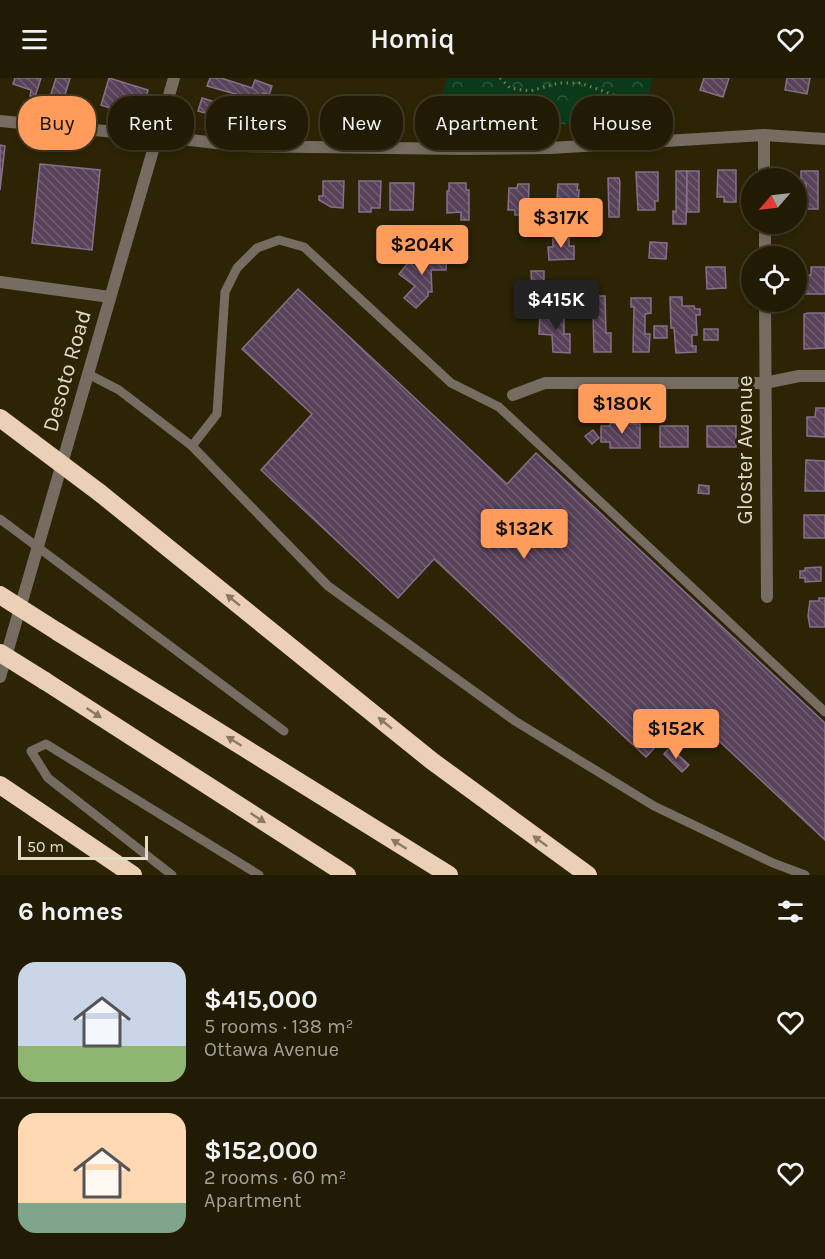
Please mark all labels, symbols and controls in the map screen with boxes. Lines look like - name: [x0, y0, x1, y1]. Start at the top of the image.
- icon: menu: [18, 23, 51, 56]
- text: Homiq: [370, 23, 455, 55]
- icon: heart: [774, 23, 807, 56]
- chip: Buy: [18, 96, 96, 150]
- chip: Rent: [108, 96, 194, 150]
- chip: Filters: [206, 96, 308, 150]
- chip: New: [320, 96, 403, 150]
- chip: Apartment: [415, 96, 559, 150]
- chip: House: [571, 96, 673, 150]
- north arrow: [741, 168, 807, 234]
- map controls: [741, 168, 807, 312]
- pin: $317K: [519, 198, 603, 249]
- text: $317K: [533, 206, 589, 229]
- pin: $204K: [380, 225, 464, 276]
- text: $204K: [390, 233, 454, 256]
- button: locate: [741, 246, 807, 312]
- pin: $415K: [514, 280, 598, 331]
- text: $415K: [527, 288, 585, 311]
- street label: Desoto Road: [37, 307, 97, 435]
- street label: Gloster Avenue: [732, 375, 758, 525]
- pin: $180K: [580, 384, 664, 435]
- text: $180K: [592, 392, 652, 415]
- pin: $132K: [482, 509, 566, 560]
- text: $132K: [495, 517, 553, 540]
- one-way arrow: [225, 594, 241, 607]
- one-way arrow: [86, 707, 102, 718]
- pin: $152K: [634, 709, 718, 760]
- one-way arrow: [378, 717, 393, 730]
- text: $152K: [647, 717, 705, 740]
- one-way arrow: [226, 736, 242, 747]
- one-way arrow: [250, 812, 266, 823]
- scale bar: [18, 833, 148, 860]
- one-way arrow: [533, 835, 549, 847]
- text: 50 m: [27, 837, 64, 856]
- one-way arrow: [391, 839, 407, 850]
- icon: filters: [774, 895, 807, 928]
- text: 6 homes: [18, 896, 123, 927]
- text: $415,000: [204, 984, 318, 1015]
- icon: home: [66, 986, 138, 1058]
- icon: heart: [774, 1006, 807, 1039]
- text: 5 rooms · 138 m²: [204, 1015, 354, 1038]
- text: Ottawa Avenue: [204, 1038, 339, 1061]
- text: $152,000: [204, 1135, 318, 1166]
- icon: home: [66, 1137, 138, 1209]
- icon: heart: [774, 1157, 807, 1190]
- text: 2 rooms · 60 m²: [204, 1166, 347, 1189]
- text: Apartment: [204, 1189, 302, 1212]

